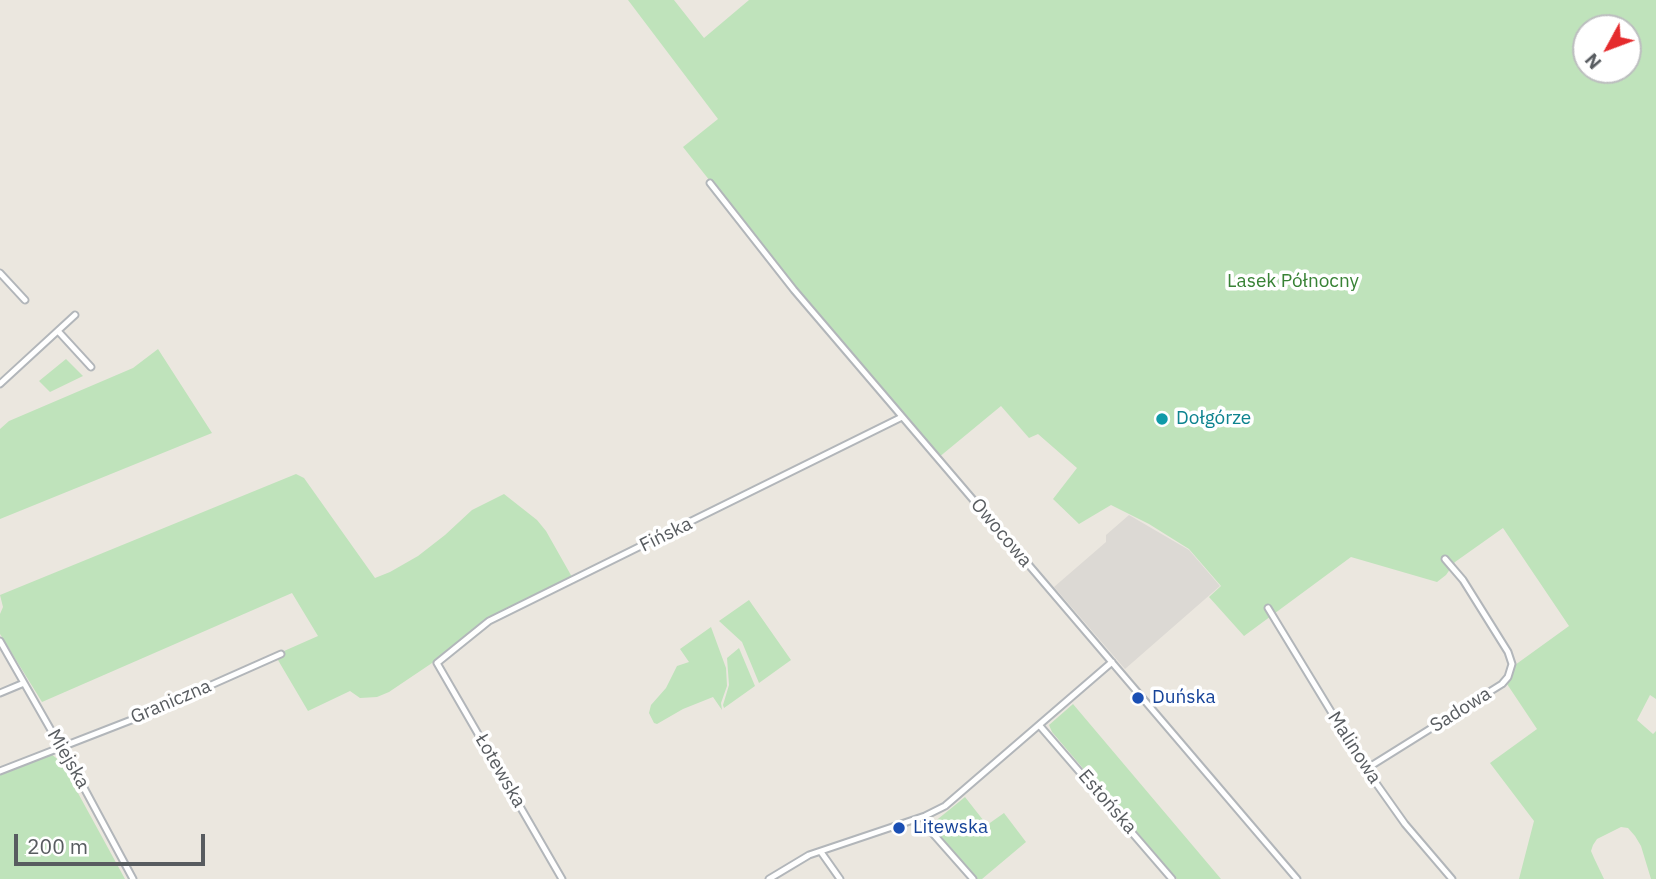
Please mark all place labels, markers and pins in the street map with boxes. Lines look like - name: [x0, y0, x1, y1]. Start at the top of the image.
- place label: Dołgórze: [1176, 408, 1251, 430]
- marker: Dołgórze: [1154, 411, 1170, 427]
- place label: Duńska: [1152, 687, 1216, 709]
- marker: Duńska: [1130, 690, 1146, 706]
- place label: Litewska: [913, 817, 988, 839]
- marker: Litewska: [891, 820, 907, 836]

